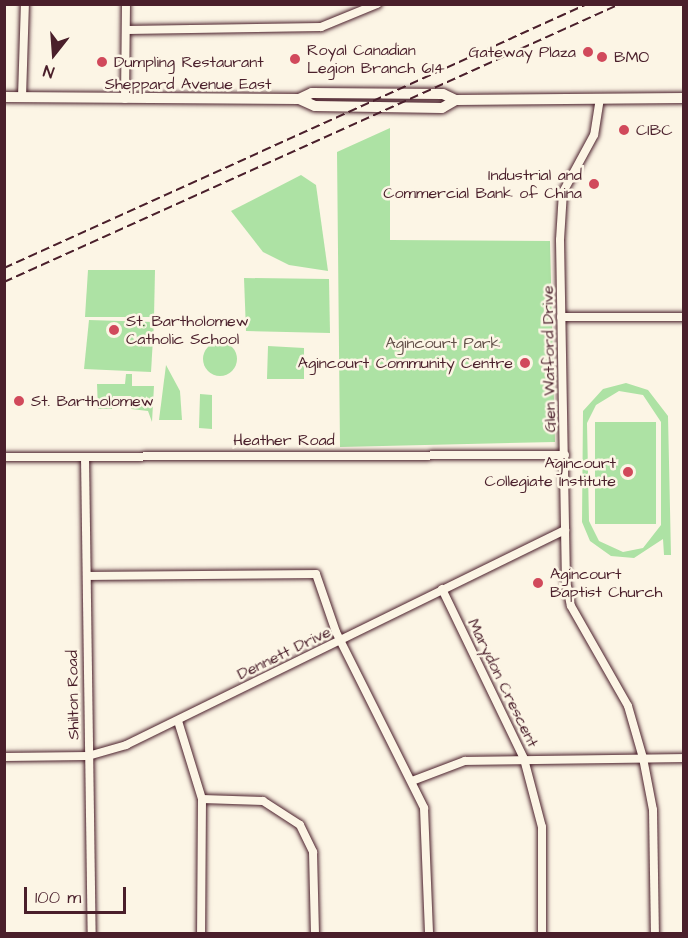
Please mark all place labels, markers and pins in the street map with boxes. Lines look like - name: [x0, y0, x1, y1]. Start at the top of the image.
- place label: Royal Canadian Legion Branch 614: [307, 40, 445, 78]
- place label: Gateway Plaza: [468, 42, 576, 62]
- marker: Gateway Plaza: [581, 45, 595, 59]
- place label: BMO: [614, 47, 649, 67]
- marker: BMO: [595, 50, 609, 64]
- place label: Dumpling Restaurant: [114, 52, 264, 72]
- marker: Royal Canadian Legion Branch 614: [288, 52, 302, 66]
- marker: Dumpling Restaurant: [95, 55, 109, 69]
- place label: CIBC: [636, 120, 672, 140]
- marker: CIBC: [617, 123, 631, 137]
- place label: Industrial and Commercial Bank of China: [383, 165, 582, 203]
- marker: Industrial and Commercial Bank of China: [587, 177, 601, 191]
- place label: St. Bartholomew Catholic School: [126, 311, 249, 349]
- marker: St. Bartholomew Catholic School: [107, 323, 121, 337]
- place label: Agincourt Community Centre: [298, 353, 513, 373]
- marker: Agincourt Community Centre: [518, 356, 532, 370]
- place label: St. Bartholomew: [31, 391, 154, 411]
- marker: St. Bartholomew: [12, 394, 26, 408]
- place label: Agincourt Collegiate Institute: [485, 453, 616, 491]
- marker: Agincourt Collegiate Institute: [621, 465, 635, 479]
- place label: Agincourt Baptist Church: [550, 564, 662, 602]
- marker: Agincourt Baptist Church: [531, 576, 545, 590]

